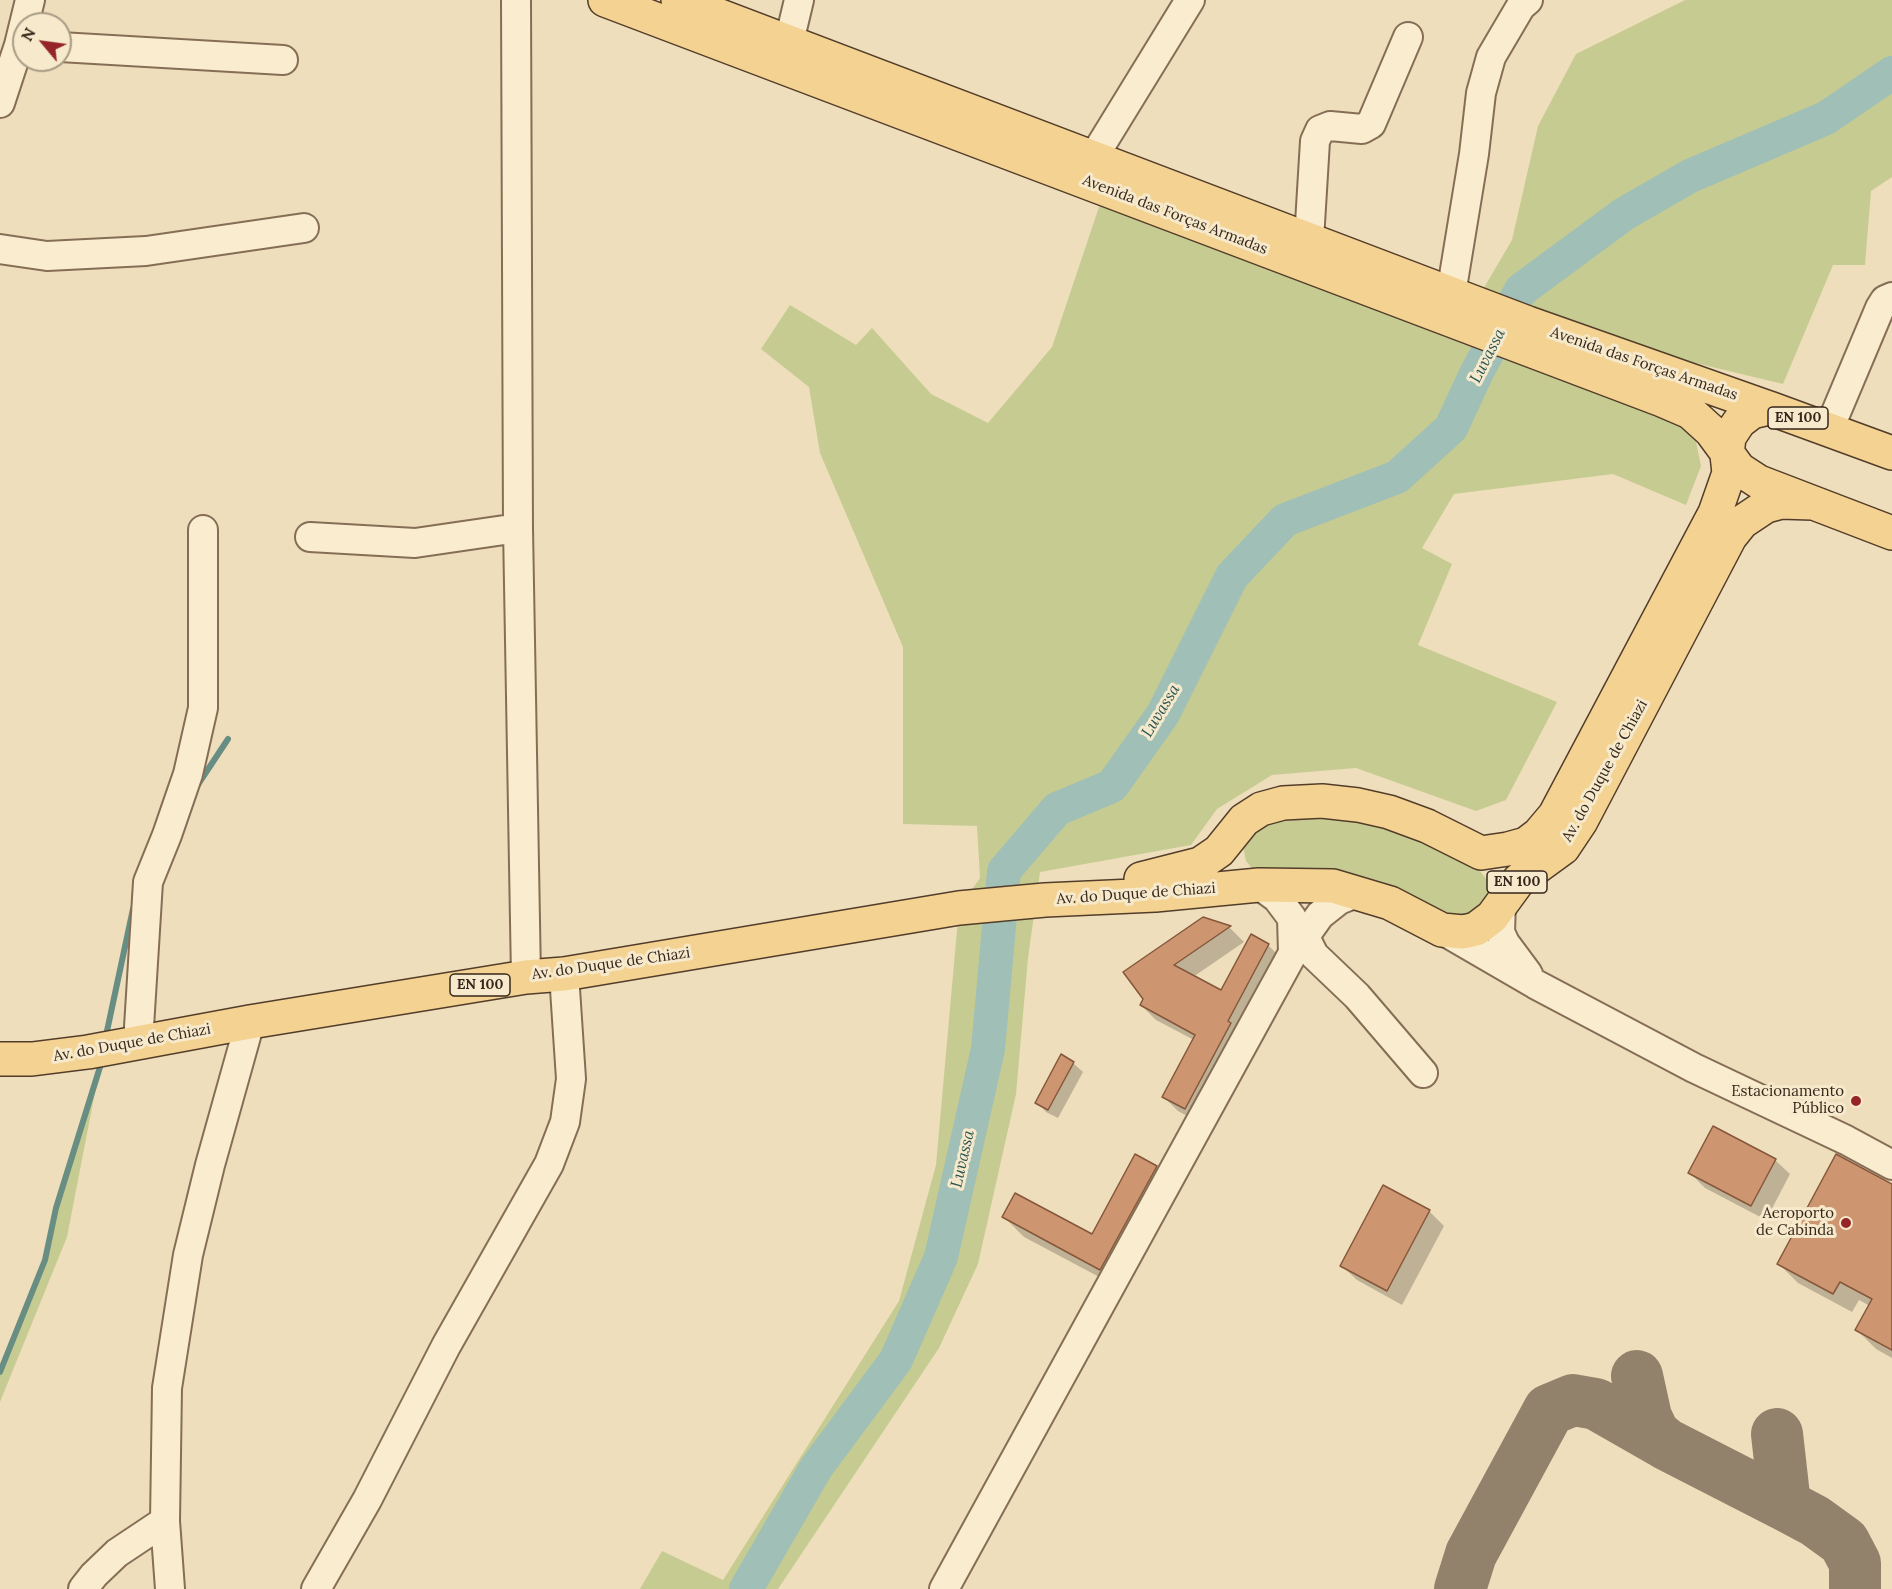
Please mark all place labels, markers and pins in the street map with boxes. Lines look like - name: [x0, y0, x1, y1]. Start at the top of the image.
- place label: Estacionamento Público: [1731, 1083, 1844, 1118]
- marker: Estacionamento Público: [1849, 1094, 1863, 1108]
- place label: Aeroporto de Cabinda: [1756, 1205, 1834, 1240]
- marker: Aeroporto de Cabinda: [1839, 1216, 1853, 1230]

